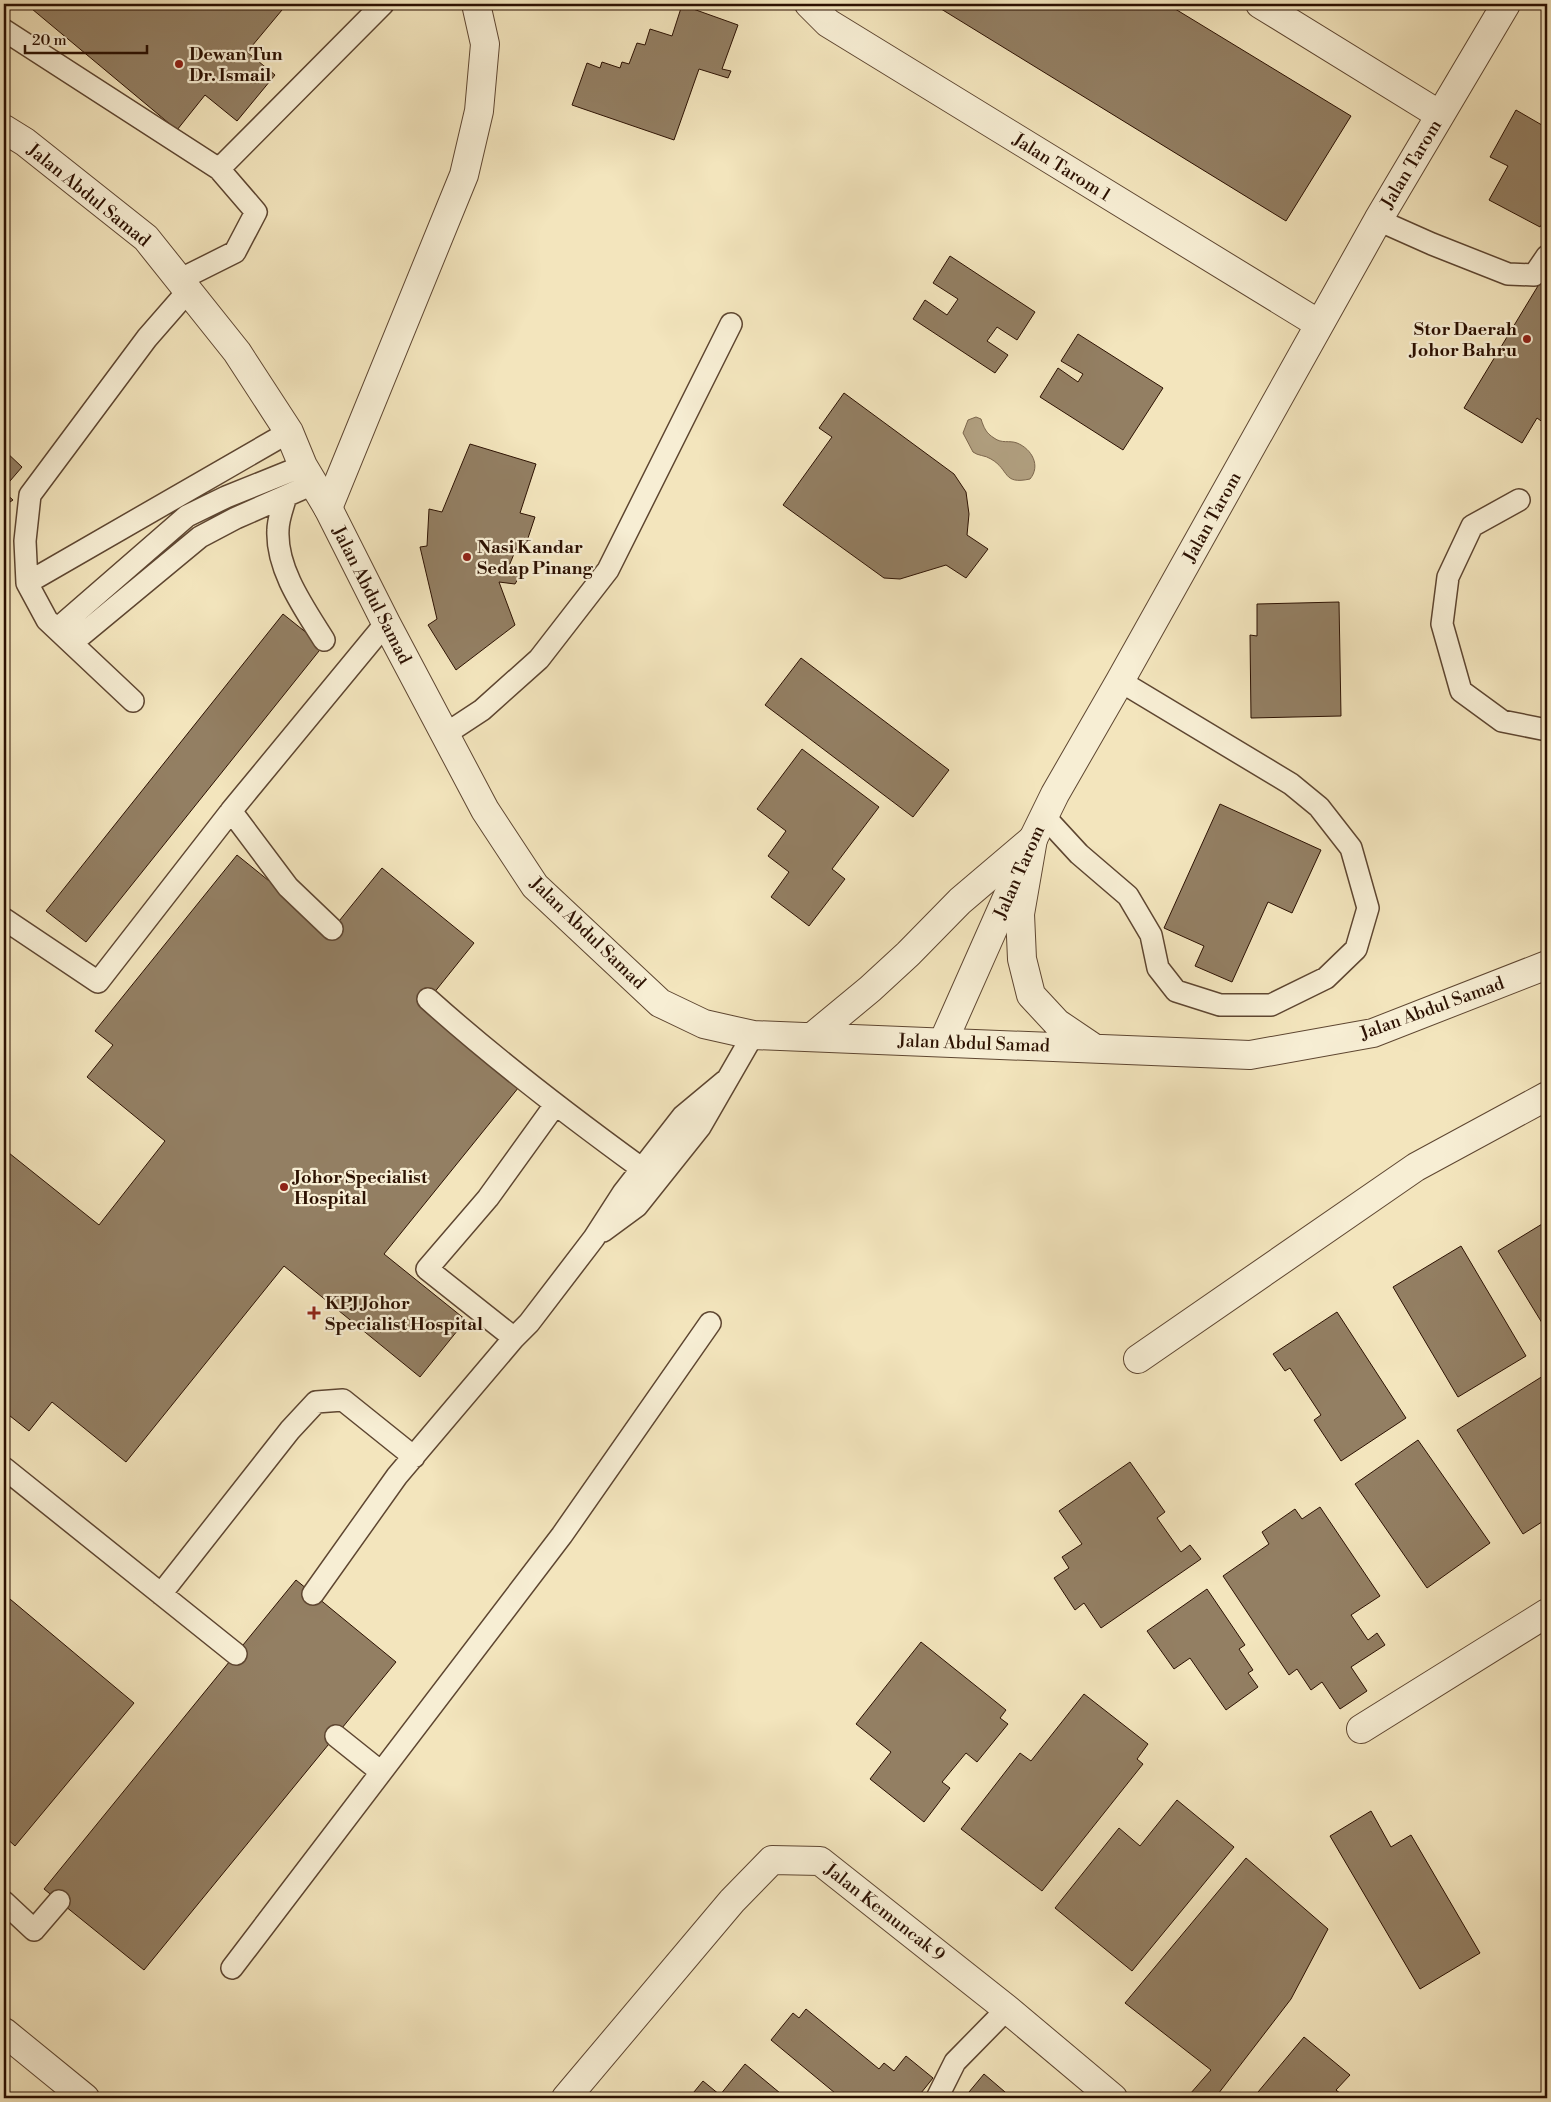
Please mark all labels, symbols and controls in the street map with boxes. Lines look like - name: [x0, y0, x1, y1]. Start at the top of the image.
- scale bar: [25, 22, 148, 54]
- text: 20 m: [32, 31, 67, 50]
- place label: Dewan Tun Dr. Ismail: [189, 43, 283, 87]
- marker: Dewan Tun Dr. Ismail: [173, 58, 185, 70]
- street label: Jalan Tarom: [1375, 115, 1447, 214]
- street label: Jalan Tarom 1: [1008, 128, 1115, 207]
- street label: Jalan Abdul Samad: [22, 138, 156, 253]
- place label: Stor Daerah Johor Bahru: [1408, 318, 1517, 362]
- marker: Stor Daerah Johor Bahru: [1521, 333, 1533, 345]
- street label: Jalan Tarom: [1178, 468, 1247, 567]
- street label: Jalan Abdul Samad: [326, 521, 417, 669]
- place label: Nasi Kandar Sedap Pinang: [477, 536, 593, 580]
- marker: Nasi Kandar Sedap Pinang: [461, 551, 473, 563]
- street label: Jalan Tarom: [988, 822, 1050, 923]
- street label: Jalan Abdul Samad: [524, 872, 651, 995]
- street label: Jalan Abdul Samad: [1356, 971, 1508, 1046]
- street label: Jalan Abdul Samad: [897, 1029, 1051, 1058]
- place label: Johor Specialist Hospital: [291, 1166, 428, 1210]
- marker: Johor Specialist Hospital: [278, 1181, 290, 1193]
- place label: KPJ Johor Specialist Hospital: [325, 1292, 483, 1336]
- marker: KPJ Johor Specialist Hospital: [307, 1306, 321, 1320]
- street label: Jalan Kemuncak 9: [819, 1858, 950, 1967]

